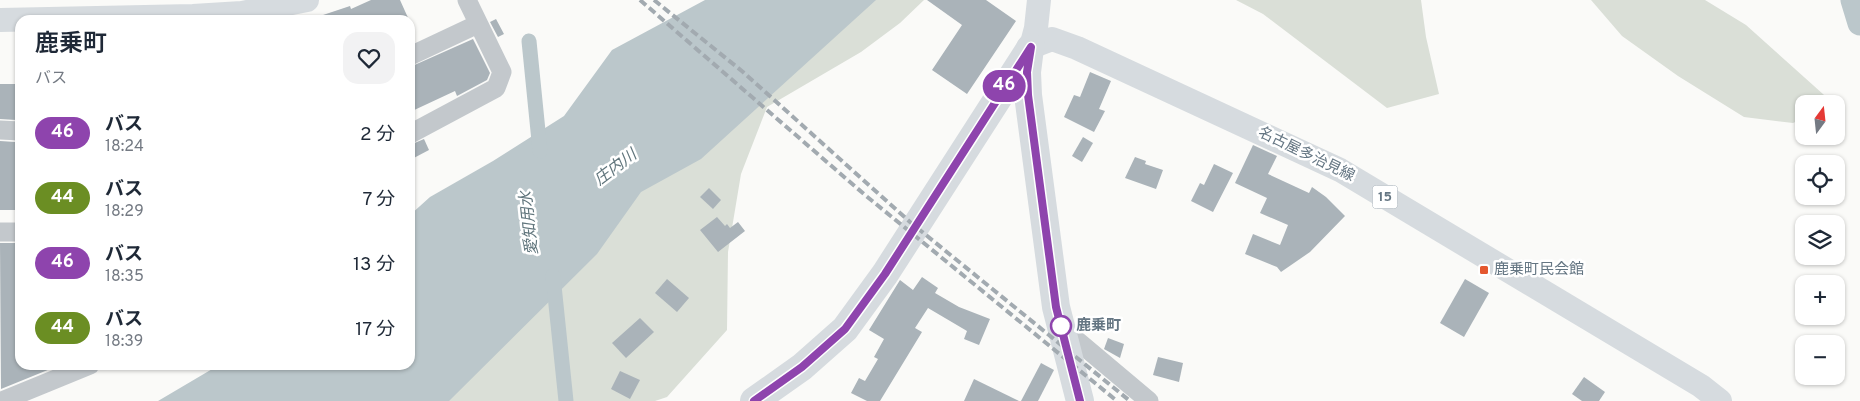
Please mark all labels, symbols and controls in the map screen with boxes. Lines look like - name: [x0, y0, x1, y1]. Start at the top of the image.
- text: 鹿乗町: [35, 30, 107, 60]
- button: heart: [343, 32, 395, 84]
- text: バス: [35, 69, 67, 89]
- line badge: 46: [982, 70, 1026, 102]
- text: 46: [993, 74, 1015, 97]
- north arrow: [1795, 95, 1845, 145]
- map controls: [1795, 95, 1845, 385]
- text: バス: [105, 113, 143, 137]
- text: 46: [51, 121, 74, 144]
- text: 2 分: [360, 123, 395, 147]
- street label: 名古屋多治見線: [1255, 123, 1357, 187]
- text: 18:24: [105, 137, 144, 157]
- water label: 庄内川: [591, 144, 643, 190]
- button: locate: [1795, 155, 1845, 205]
- text: バス: [105, 178, 143, 202]
- text: 44: [51, 186, 74, 209]
- road number: 15: [1372, 186, 1398, 208]
- text: 7 分: [362, 188, 395, 212]
- water label: 愛知用水: [517, 188, 543, 256]
- text: 18:29: [105, 202, 144, 222]
- button: layers: [1795, 215, 1845, 265]
- text: バス: [105, 243, 143, 267]
- text: 46: [51, 251, 74, 274]
- text: 13 分: [353, 253, 395, 277]
- place label: 鹿乗町民会館: [1494, 261, 1584, 280]
- marker: 鹿乗町民会館: [1478, 264, 1490, 276]
- text: 18:35: [105, 267, 144, 287]
- button: +: [1795, 275, 1845, 325]
- text: バス: [105, 308, 143, 332]
- marker: 鹿乗町: [1050, 315, 1072, 337]
- text: 44: [51, 316, 74, 339]
- place label: 鹿乗町: [1076, 317, 1121, 336]
- text: 17 分: [355, 318, 395, 342]
- text: 18:39: [105, 332, 143, 352]
- button: −: [1795, 335, 1845, 385]

